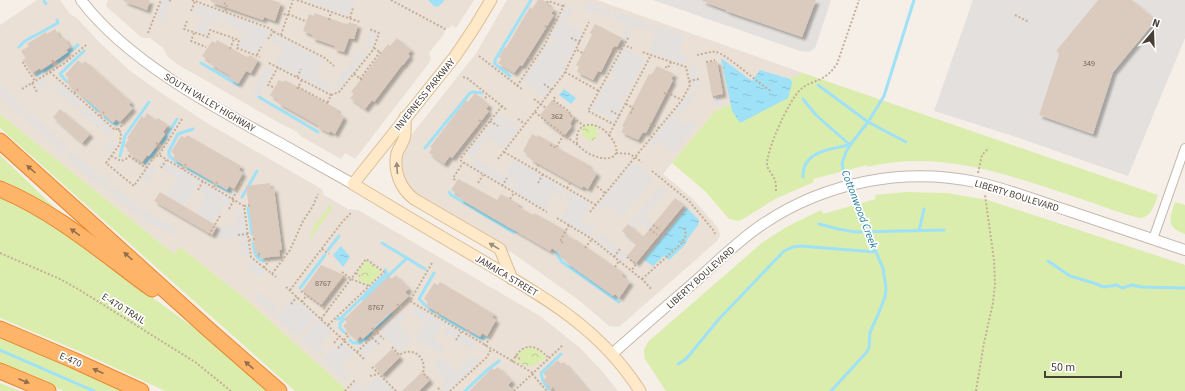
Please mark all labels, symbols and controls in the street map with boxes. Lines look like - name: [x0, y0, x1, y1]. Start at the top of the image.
- north arrow: [1133, 12, 1173, 52]
- text: N: [1150, 15, 1162, 31]
- street label: INVERNESS PARKWAY: [391, 55, 459, 134]
- house number: 349: [1083, 58, 1095, 69]
- street label: SOUTH VALLEY HIGHWAY: [161, 70, 258, 136]
- house number: 362: [551, 111, 563, 122]
- one-way arrow: [393, 162, 400, 174]
- one-way arrow: [26, 165, 35, 174]
- water label: Cottonwood Creek: [838, 168, 882, 251]
- street label: LIBERTY BOULEVARD: [973, 176, 1061, 215]
- one-way arrow: [69, 228, 80, 236]
- one-way arrow: [488, 242, 500, 249]
- street label: LIBERTY BOULEVARD: [663, 243, 738, 312]
- one-way arrow: [123, 252, 132, 261]
- street label: JAMAICA STREET: [473, 252, 541, 300]
- house number: 8767: [315, 278, 331, 289]
- street label: E-470 TRAIL: [99, 290, 148, 328]
- house number: 8767: [368, 302, 384, 313]
- street label: E-470: [57, 349, 84, 371]
- scale bar: [1045, 353, 1121, 379]
- text: 50 m: [1051, 359, 1075, 376]
- one-way arrow: [244, 361, 255, 370]
- one-way arrow: [92, 368, 104, 374]
- one-way arrow: [18, 377, 30, 384]

